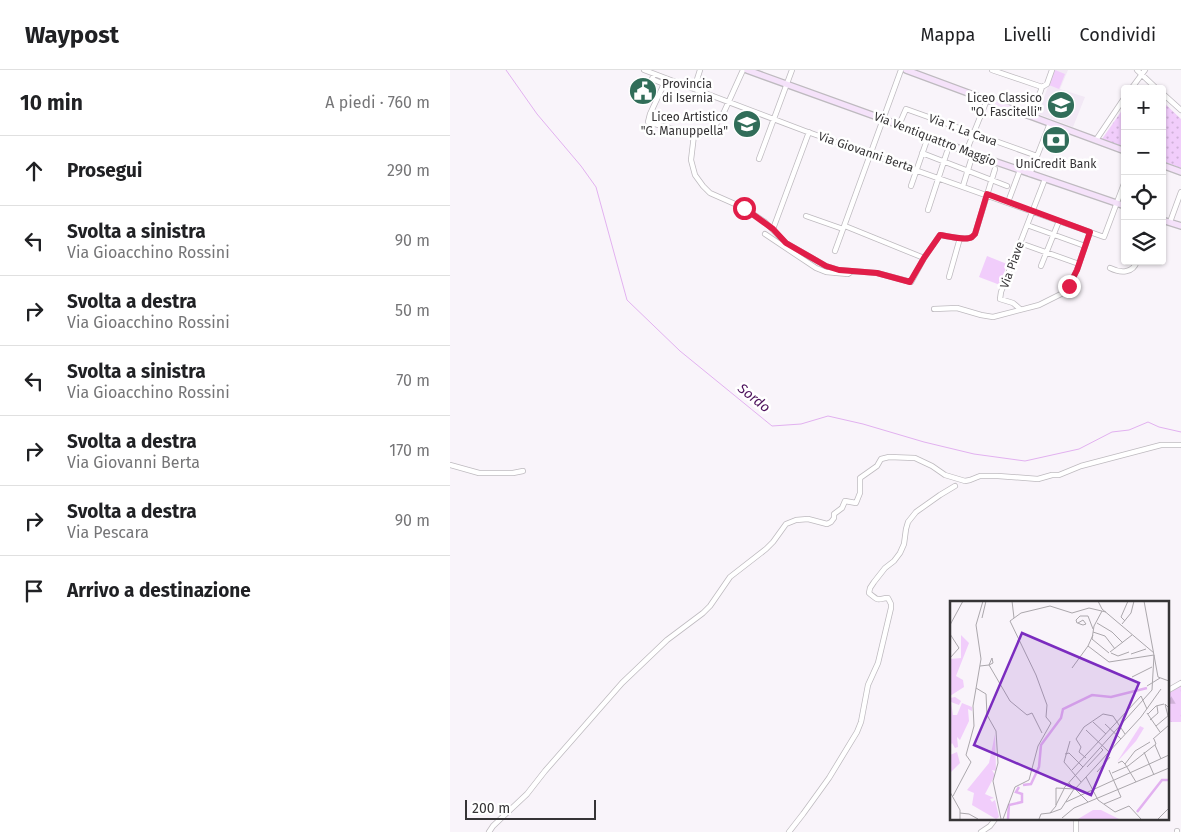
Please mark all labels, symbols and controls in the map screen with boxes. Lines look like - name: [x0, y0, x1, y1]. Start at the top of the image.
- text: Waypost: [25, 21, 119, 49]
- text: Mappa: [921, 24, 975, 46]
- text: Livelli: [1003, 24, 1052, 46]
- text: Condividi: [1080, 24, 1156, 46]
- public building icon: Provincia di Isernia: [628, 76, 658, 106]
- place label: Provincia di Isernia: [662, 77, 713, 105]
- map controls: [1121, 85, 1166, 265]
- button: +: [1121, 85, 1166, 130]
- text: 10 min: [20, 90, 83, 116]
- school or university icon: Liceo Classico "O. Fascitelli": [1046, 90, 1076, 120]
- place label: Liceo Classico "O. Fascitelli": [967, 91, 1042, 119]
- text: A piedi · 760 m: [325, 93, 430, 112]
- school or university icon: Liceo Artistico "G. Manuppella": [732, 109, 762, 139]
- street label: Via Ventiquattro Maggio: [872, 109, 998, 169]
- place label: Liceo Artistico "G. Manuppella": [641, 110, 728, 138]
- street label: Via T. La Cava: [927, 111, 999, 149]
- bank icon: UniCredit Bank: [1041, 125, 1071, 155]
- street label: Via Giovanni Berta: [817, 129, 915, 175]
- button: −: [1121, 130, 1166, 175]
- icon: ahead: [20, 157, 48, 185]
- place label: UniCredit Bank: [1016, 157, 1097, 171]
- text: Prosegui: [67, 159, 142, 182]
- text: 290 m: [387, 161, 430, 180]
- button: locate: [1121, 175, 1166, 220]
- route start: [733, 197, 756, 220]
- text: Svolta a sinistra: [67, 220, 206, 243]
- button: layers: [1121, 220, 1166, 265]
- icon: left: [20, 227, 48, 255]
- text: 90 m: [395, 231, 430, 250]
- street label: Via Piave: [997, 240, 1027, 290]
- text: Via Gioacchino Rossini: [67, 243, 230, 262]
- route end: [1058, 275, 1081, 298]
- text: Svolta a destra: [67, 290, 197, 313]
- icon: right: [20, 297, 48, 325]
- text: 50 m: [395, 301, 430, 320]
- text: Via Gioacchino Rossini: [67, 313, 230, 332]
- text: Svolta a sinistra: [67, 360, 206, 383]
- icon: left: [20, 367, 48, 395]
- text: 70 m: [396, 371, 430, 390]
- water label: Sordo: [734, 379, 774, 416]
- text: Via Gioacchino Rossini: [67, 383, 230, 402]
- text: Svolta a destra: [67, 430, 197, 453]
- icon: right: [20, 437, 48, 465]
- text: 170 m: [389, 441, 430, 460]
- text: Via Giovanni Berta: [67, 453, 200, 472]
- text: Svolta a destra: [67, 500, 197, 523]
- icon: right: [20, 507, 48, 535]
- text: 90 m: [395, 511, 430, 530]
- text: Via Pescara: [67, 523, 149, 542]
- icon: arrive: [20, 577, 48, 605]
- text: Arrivo a destinazione: [67, 579, 251, 602]
- inset map: [950, 601, 1168, 820]
- scale bar: [465, 797, 596, 820]
- text: 200 m: [472, 800, 510, 817]

